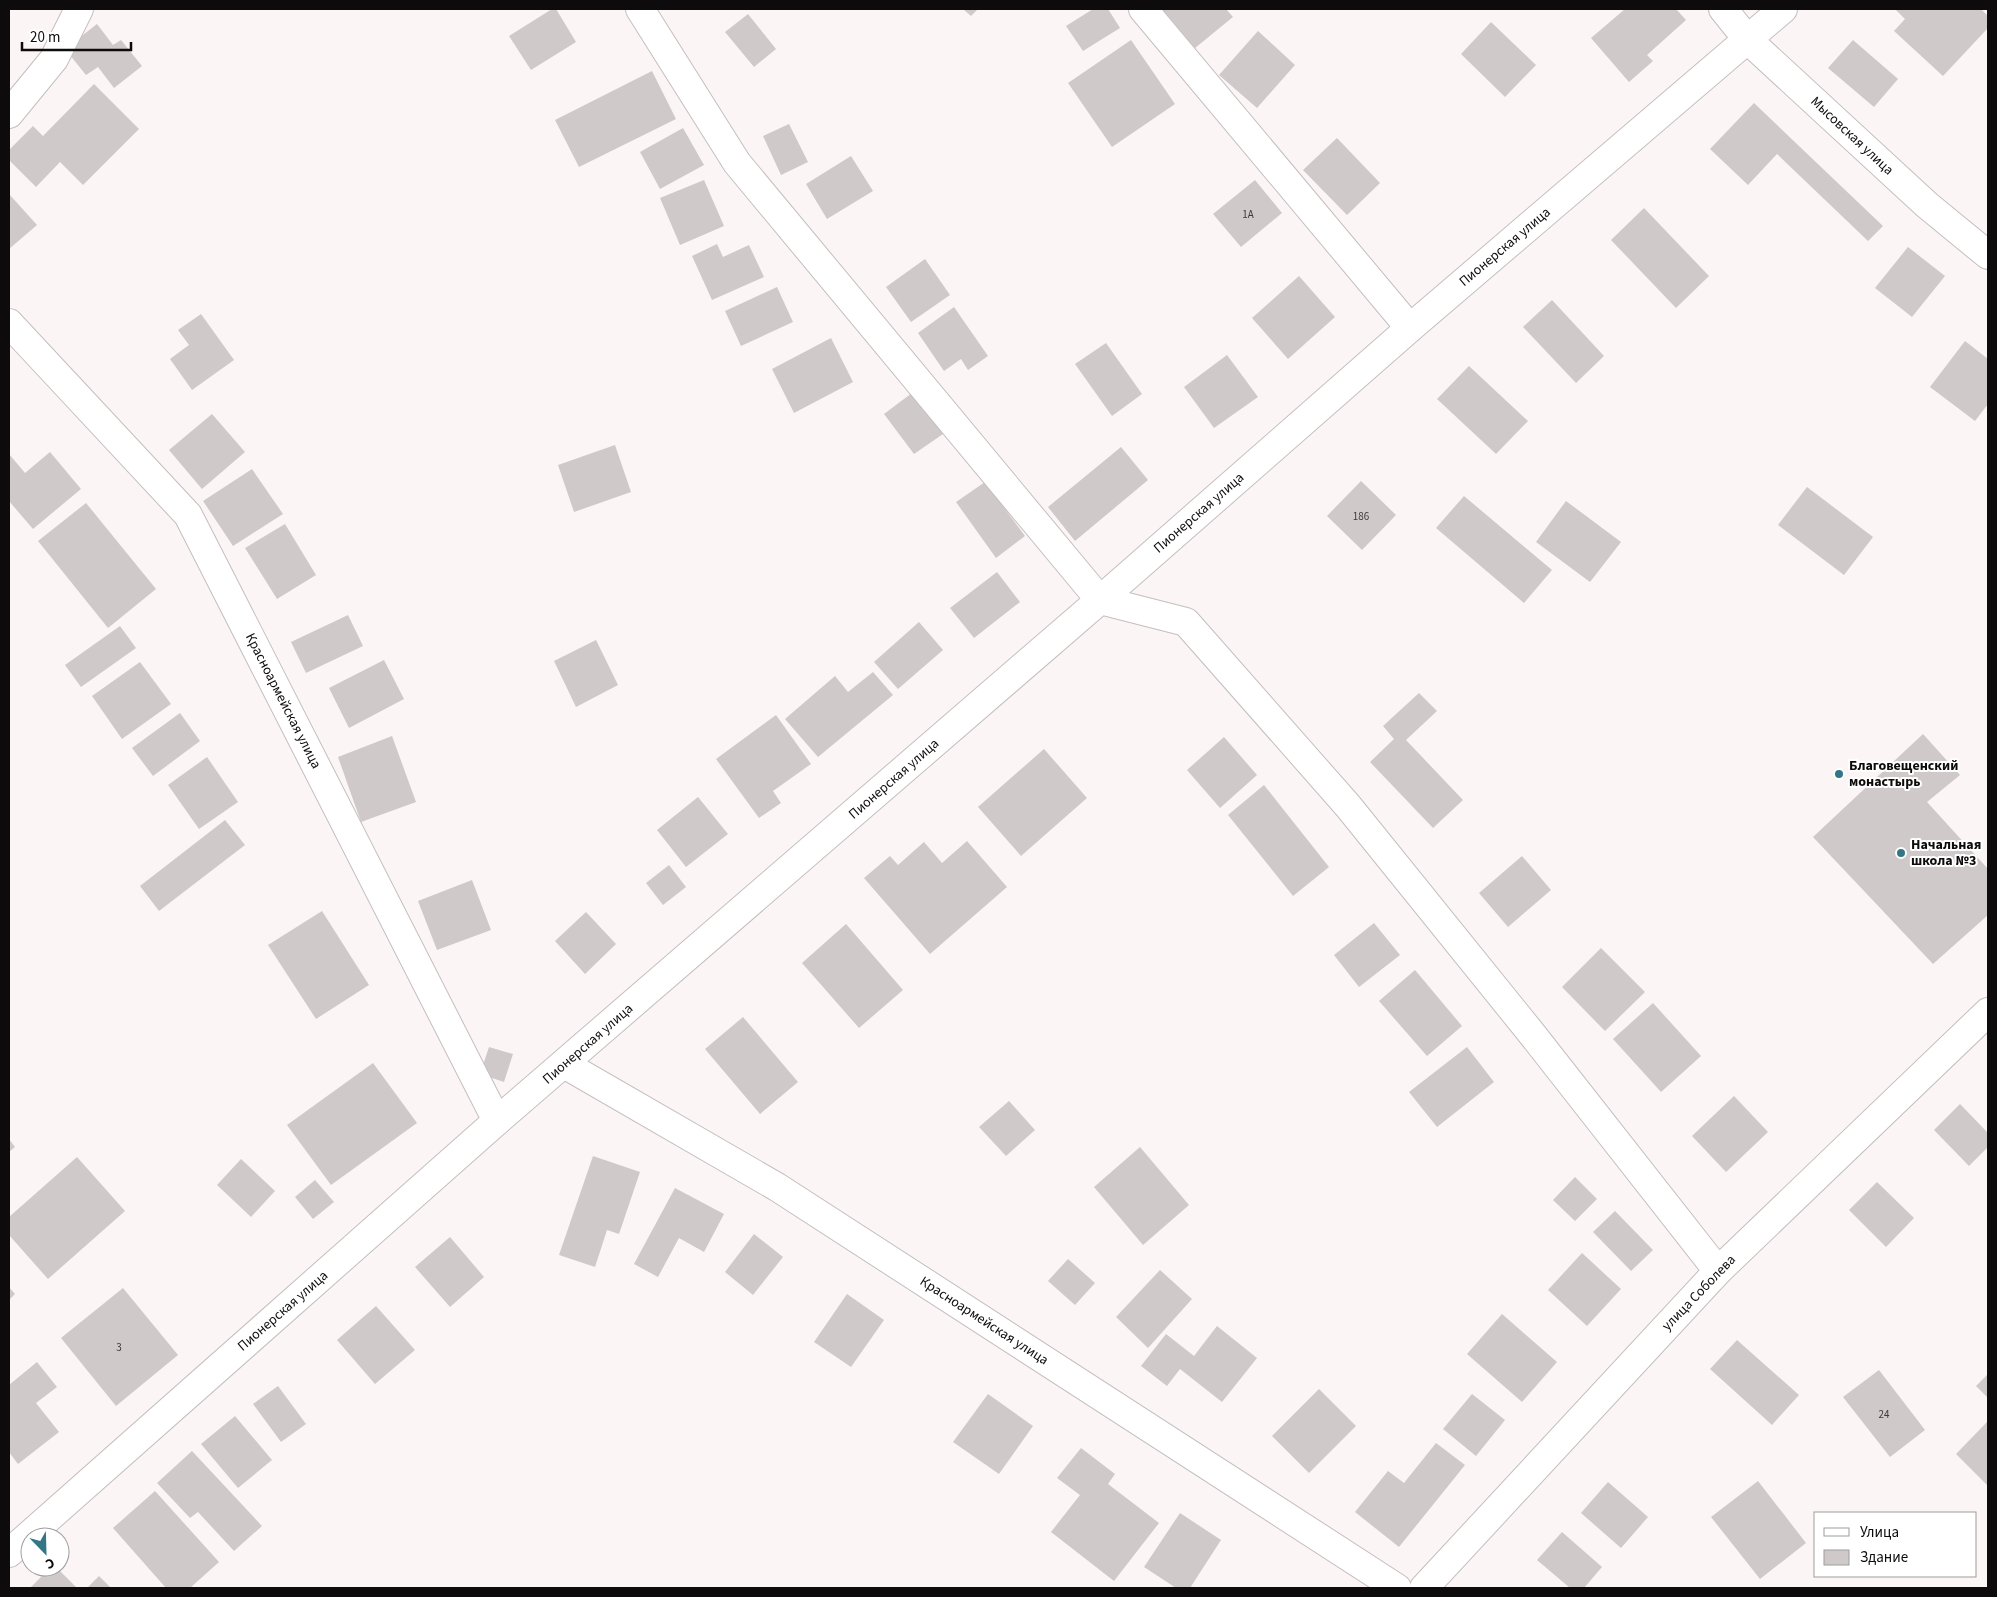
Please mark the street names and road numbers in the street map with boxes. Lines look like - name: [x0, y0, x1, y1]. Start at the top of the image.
- street label: Мысовская улица: [1806, 92, 1898, 180]
- street label: Пионерская улица: [1455, 203, 1555, 291]
- street label: Пионерская улица: [1149, 468, 1249, 558]
- street label: Красноармейская улица: [240, 630, 326, 772]
- street label: Пионерская улица: [844, 734, 944, 824]
- street label: Пионерская улица: [538, 999, 638, 1089]
- street label: улица Соболева: [1657, 1251, 1741, 1335]
- street label: Пионерская улица: [233, 1266, 333, 1356]
- street label: Красноармейская улица: [916, 1272, 1052, 1370]

